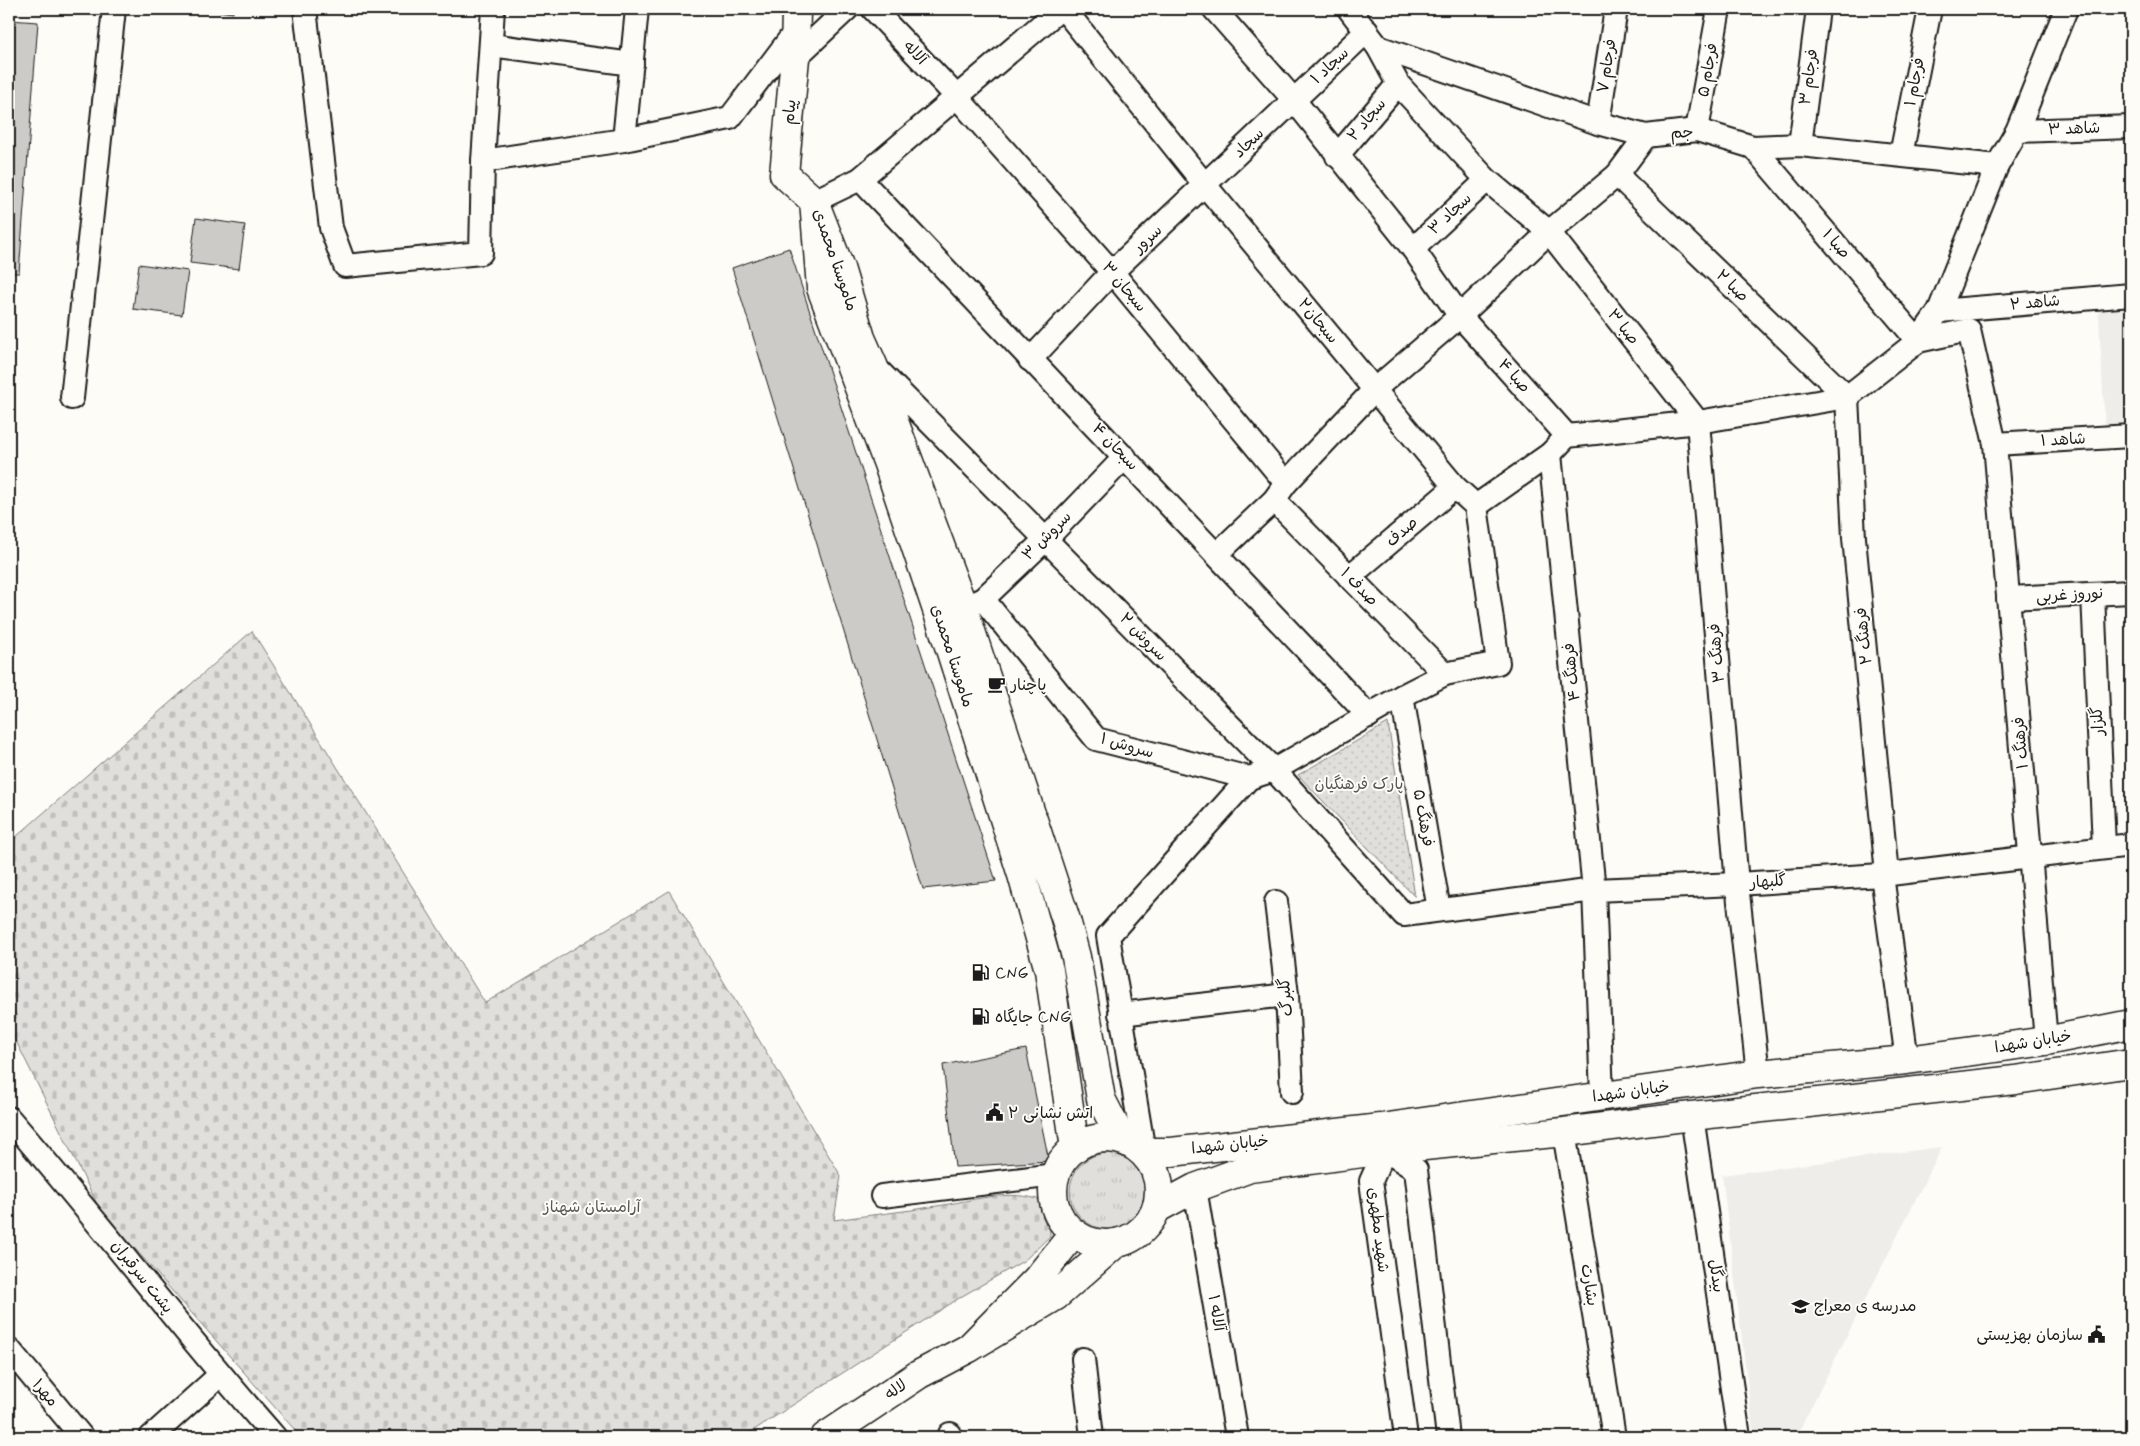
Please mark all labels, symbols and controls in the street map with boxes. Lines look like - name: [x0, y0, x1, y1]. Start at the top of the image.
- street label: آلاله: [898, 36, 932, 71]
- street label: فرجام ۷: [1592, 37, 1623, 95]
- street label: فرجام ۵: [1693, 41, 1724, 99]
- street label: سجاد ۱: [1306, 43, 1354, 89]
- street label: فرجام ۳: [1795, 47, 1824, 107]
- street label: فرجام ۱: [1900, 56, 1931, 108]
- street label: سجاد ۲: [1343, 94, 1391, 146]
- street label: پیام: [778, 98, 803, 126]
- street label: شاهد ۳: [2047, 118, 2101, 140]
- street label: جم: [1670, 122, 1694, 145]
- street label: سجاد: [1229, 123, 1269, 163]
- street label: سجاد ۳: [1424, 188, 1476, 240]
- street label: ماموستا محمدی: [808, 206, 862, 314]
- street label: سرور: [1127, 220, 1167, 259]
- street label: صبا ۱: [1817, 225, 1855, 263]
- street label: سبحان ۳: [1097, 257, 1151, 317]
- street label: صبا ۲: [1711, 265, 1753, 307]
- street label: شاهد ۲: [2009, 290, 2061, 316]
- street label: سبحان۲: [1293, 294, 1343, 348]
- street label: صبا ۳: [1602, 305, 1644, 349]
- street label: صبا ۴: [1493, 354, 1535, 398]
- street label: سبحان ۴: [1087, 419, 1143, 475]
- street label: شاهد ۱: [2040, 428, 2086, 452]
- street label: سروش ۳: [1018, 507, 1076, 565]
- street label: صدف: [1382, 512, 1422, 552]
- street label: صدف ۱: [1335, 563, 1383, 611]
- street label: نوروز غربی: [2035, 583, 2105, 607]
- street label: ماموستا محمدی: [925, 602, 979, 710]
- street label: فرهنگ ۲: [1851, 606, 1877, 666]
- street label: سروش ۲: [1115, 608, 1171, 666]
- street label: فرهنگ ۳: [1704, 622, 1730, 684]
- street label: فرهنگ ۴: [1558, 642, 1586, 702]
- cafe icon: پاچنار: [987, 675, 1007, 695]
- place label: پاچنار: [1009, 675, 1046, 696]
- street label: گلزار: [2087, 706, 2109, 738]
- street label: فرهنگ ۱: [2008, 716, 2034, 770]
- street label: سروش ۱: [1098, 728, 1156, 764]
- park label: پارک فرهنگیان: [1315, 774, 1403, 795]
- street label: فرهنگ ۵: [1408, 788, 1438, 848]
- street label: گلبهار: [1747, 870, 1787, 894]
- fuel station icon: CNG: [971, 963, 991, 983]
- place label: CNG: [995, 963, 1028, 984]
- street label: گلبرگ: [1274, 977, 1298, 1017]
- fuel station icon: جایگاه CNG: [971, 1007, 991, 1027]
- place label: جایگاه CNG: [995, 1007, 1071, 1028]
- street label: خیابان شهدا: [1993, 1026, 2073, 1058]
- street label: خیابان شهدا: [1591, 1076, 1671, 1108]
- public building icon: اتش نشانی ۲: [984, 1103, 1004, 1123]
- place label: اتش نشانی ۲: [1008, 1103, 1093, 1124]
- street label: خیابان شهدا: [1190, 1131, 1270, 1159]
- street label: شهید مطهری: [1362, 1186, 1394, 1274]
- park label: آرامستان شهناز: [542, 1197, 641, 1218]
- street label: پشت سرقبران: [106, 1236, 178, 1318]
- street label: بیدگل: [1703, 1258, 1729, 1294]
- street label: بشارت: [1575, 1262, 1603, 1308]
- street label: آلاله ۱: [1202, 1293, 1230, 1334]
- school or university icon: مدرسه ی معراج: [1790, 1296, 1810, 1316]
- place label: مدرسه ی معراج: [1814, 1296, 1917, 1317]
- place label: سازمان بهزیستی: [1976, 1325, 2083, 1346]
- public building icon: سازمان بهزیستی: [2087, 1325, 2107, 1345]
- street label: مهر۱: [27, 1375, 63, 1411]
- street label: لاله: [881, 1375, 911, 1405]

